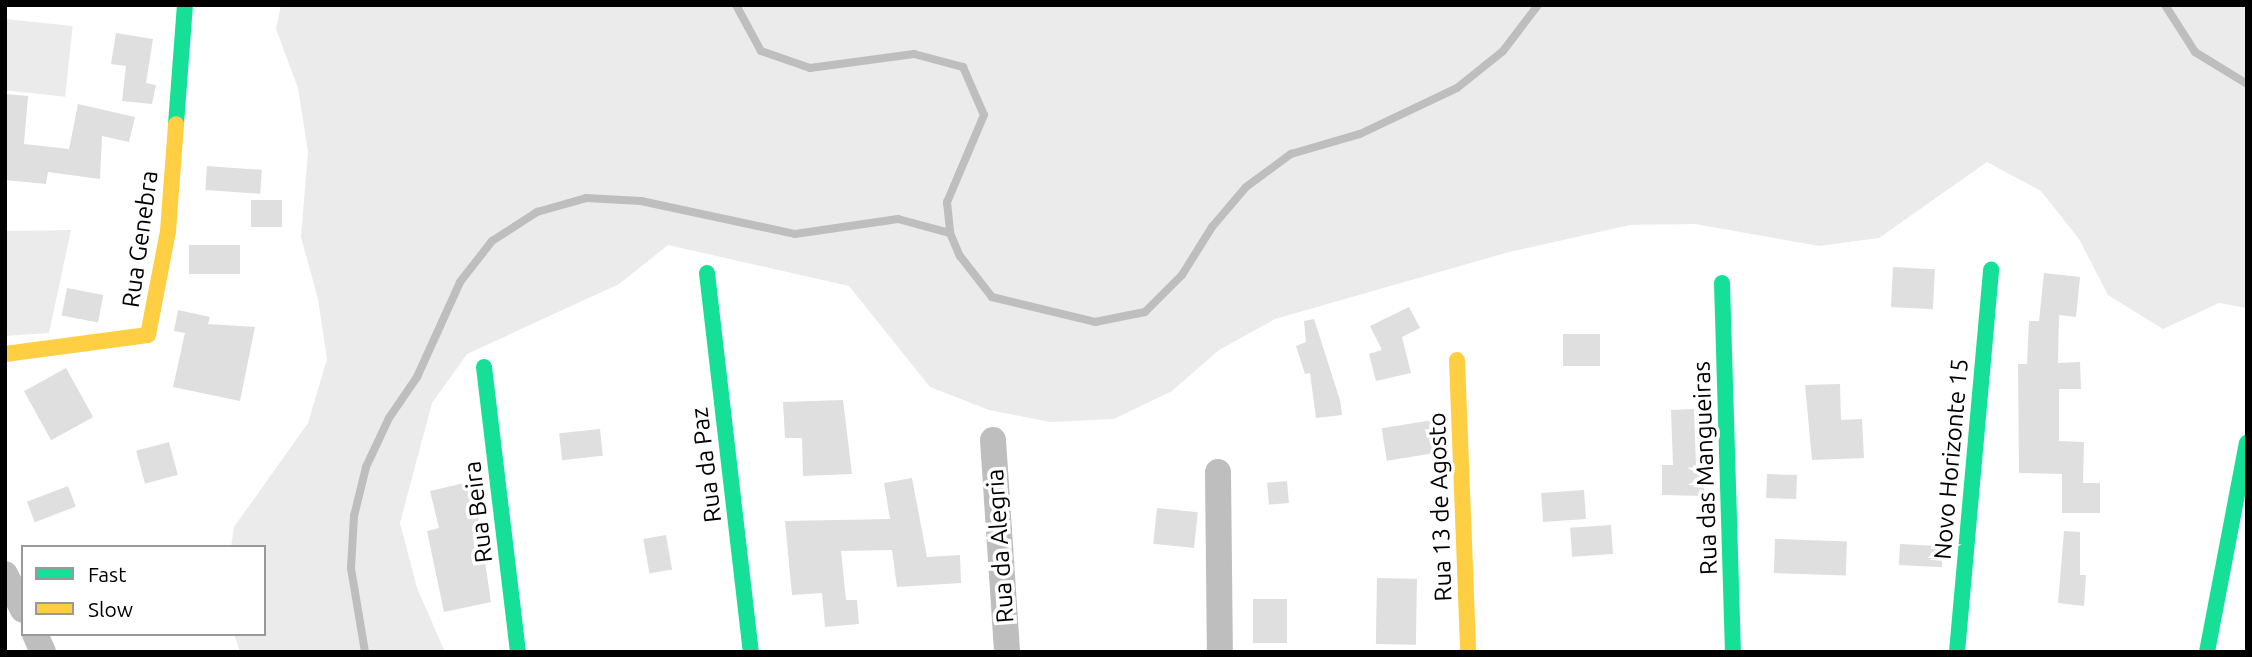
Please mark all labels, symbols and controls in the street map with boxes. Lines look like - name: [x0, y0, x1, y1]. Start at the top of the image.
- street label: Rua Genebra: [116, 169, 164, 309]
- street label: Novo Horizonte 15: [1928, 357, 1974, 561]
- street label: Rua das Mangueiras: [1687, 361, 1723, 575]
- street label: Rua da Paz: [685, 406, 727, 524]
- street label: Rua 13 de Agosto: [1422, 412, 1458, 602]
- street label: Rua Beira: [457, 460, 499, 564]
- street label: Rua da Alegria: [980, 468, 1020, 624]
- legend: [21, 545, 266, 636]
- text: Fast: [88, 562, 126, 586]
- text: Slow: [88, 597, 133, 621]

